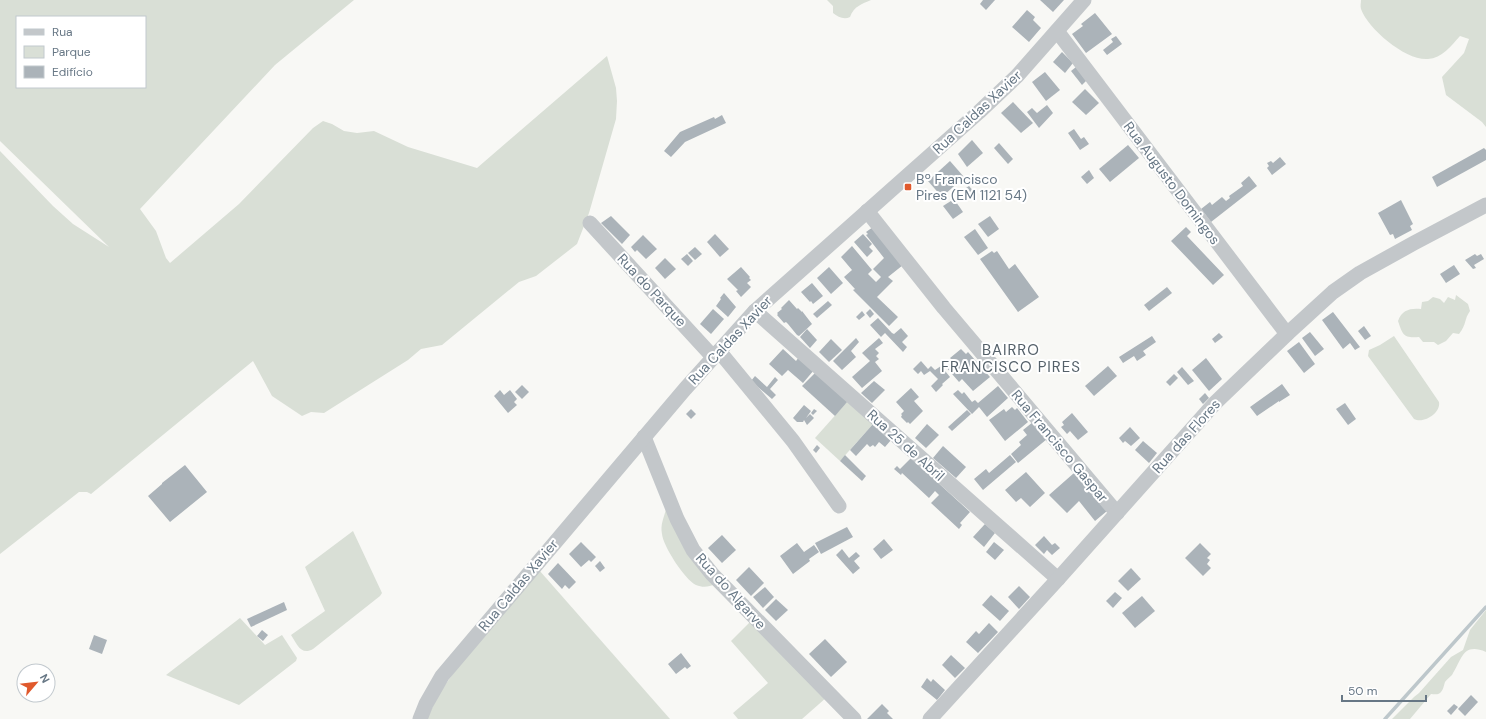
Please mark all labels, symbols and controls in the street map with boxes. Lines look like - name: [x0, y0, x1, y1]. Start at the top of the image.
- legend: [16, 16, 146, 88]
- text: Rua: [52, 24, 73, 40]
- text: Parque: [52, 44, 91, 60]
- text: Edifício: [52, 64, 93, 80]
- street label: Rua Caldas Xavier: [929, 66, 1025, 158]
- street label: Rua Augusto Domingos: [1120, 118, 1224, 248]
- place label: Bº Francisco Pires (EM 1121 54): [916, 170, 1027, 204]
- marker: Bº Francisco Pires (EM 1121 54): [903, 182, 913, 192]
- street label: Rua do Parque: [614, 250, 691, 330]
- street label: Rua Caldas Xavier: [684, 292, 776, 388]
- district label: BAIRRO FRANCISCO PIRES: [941, 340, 1081, 377]
- street label: Rua Francisco Gaspar: [1008, 386, 1112, 506]
- street label: Rua das Flores: [1148, 395, 1224, 477]
- street label: Rua 25 de Abril: [863, 405, 949, 485]
- street label: Rua Caldas Xavier: [474, 535, 562, 635]
- street label: Rua do Algarve: [692, 549, 770, 633]
- north arrow: [16, 663, 56, 703]
- text: N: [37, 671, 53, 685]
- scale bar: [1342, 677, 1426, 703]
- text: 50 m: [1348, 683, 1377, 699]

